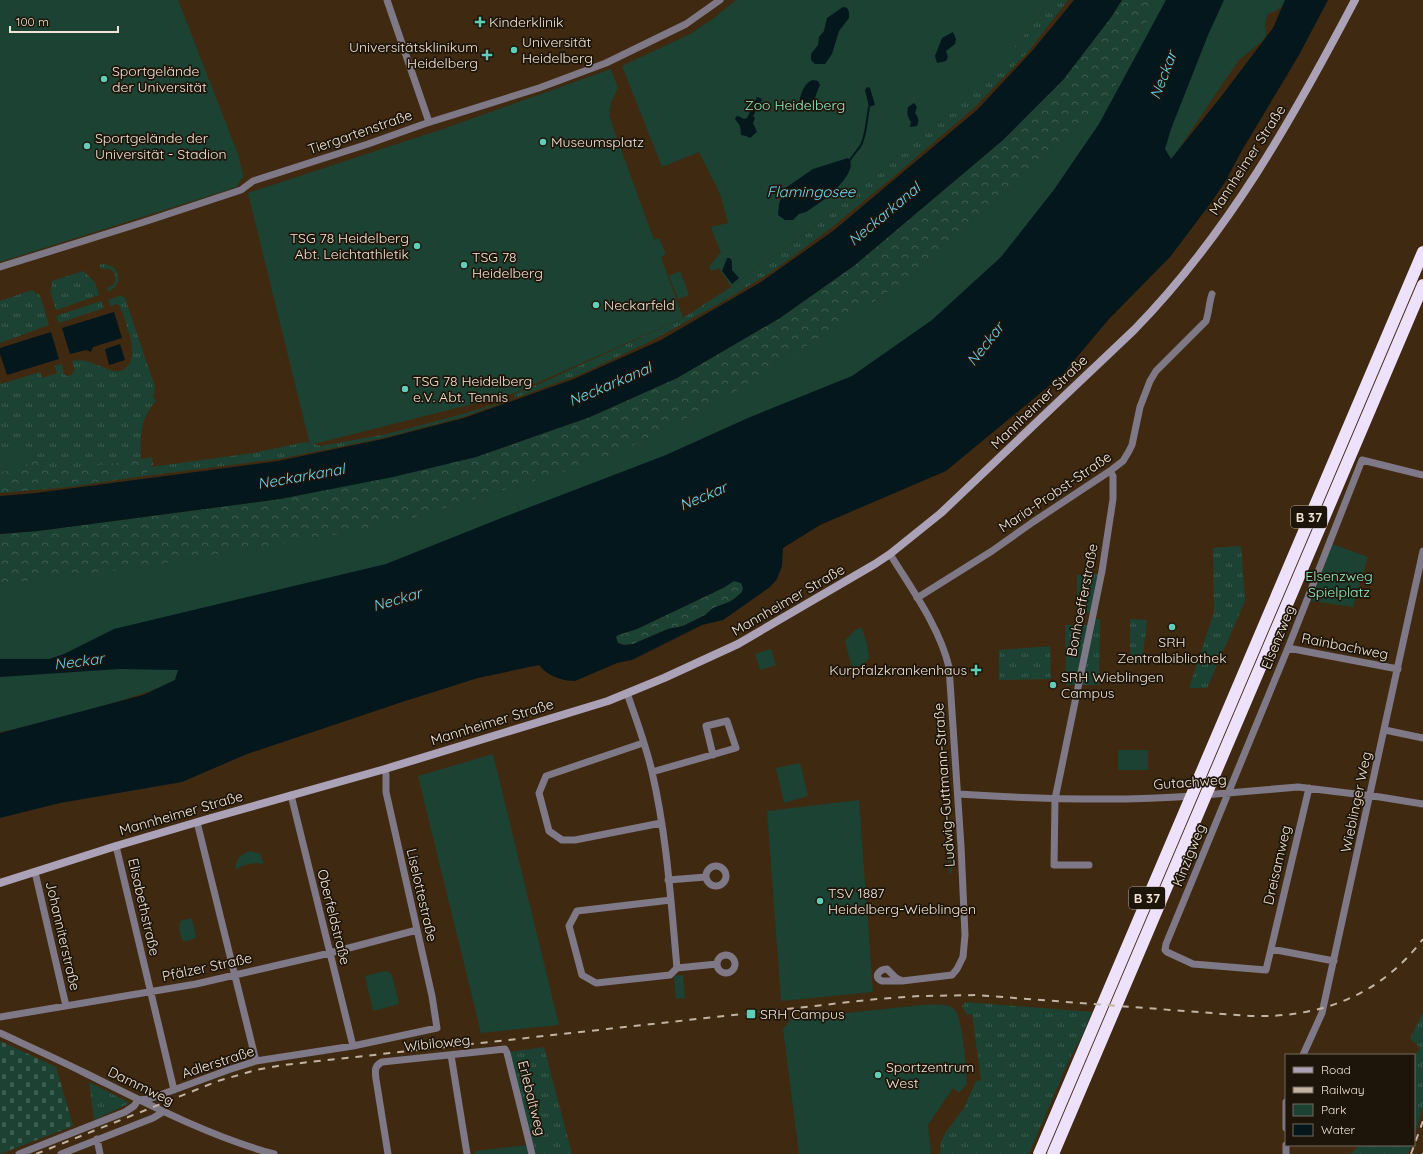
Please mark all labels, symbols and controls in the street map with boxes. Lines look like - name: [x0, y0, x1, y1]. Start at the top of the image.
- scale bar: [10, 8, 118, 34]
- place label: Kinderklinik: [489, 13, 564, 31]
- text: 100 m: [16, 14, 49, 29]
- marker: Kinderklinik: [474, 16, 486, 28]
- place label: Universität Heidelberg: [522, 33, 593, 67]
- place label: Universitätsklinikum Heidelberg: [349, 38, 478, 72]
- marker: Universität Heidelberg: [509, 45, 519, 55]
- water label: Neckar: [1145, 46, 1182, 102]
- marker: Universitätsklinikum Heidelberg: [481, 49, 493, 61]
- place label: Sportgelände der Universität: [112, 62, 207, 96]
- marker: Sportgelände der Universität: [99, 74, 109, 84]
- park label: Zoo Heidelberg: [745, 96, 845, 114]
- street label: Mannheimer Straße: [1205, 101, 1289, 218]
- street label: Tiergartenstraße: [305, 106, 415, 158]
- place label: Sportgelände der Universität - Stadion: [95, 129, 226, 163]
- place label: Museumsplatz: [551, 133, 644, 151]
- marker: Museumsplatz: [538, 137, 548, 147]
- marker: Sportgelände der Universität - Stadion: [82, 141, 92, 151]
- water label: Neckarkanal: [844, 177, 925, 250]
- water label: Flamingosee: [767, 182, 856, 201]
- place label: TSG 78 Heidelberg Abt. Leichtathletik: [290, 229, 409, 263]
- marker: TSG 78 Heidelberg Abt. Leichtathletik: [412, 241, 422, 251]
- place label: TSG 78 Heidelberg: [472, 248, 543, 282]
- marker: TSG 78 Heidelberg: [459, 260, 469, 270]
- place label: Neckarfeld: [604, 296, 675, 314]
- marker: Neckarfeld: [591, 300, 601, 310]
- water label: Neckar: [962, 317, 1009, 370]
- street label: Mannheimer Straße: [987, 351, 1091, 453]
- water label: Neckarkanal: [566, 357, 656, 410]
- place label: TSG 78 Heidelberg e.V. Abt. Tennis: [413, 372, 532, 406]
- marker: TSG 78 Heidelberg e.V. Abt. Tennis: [400, 384, 410, 394]
- street label: Maria-Probst-Straße: [995, 448, 1115, 536]
- water label: Neckarkanal: [256, 459, 348, 493]
- water label: Neckar: [676, 477, 732, 515]
- road number: B 37: [1291, 506, 1327, 528]
- street label: Bonhoefferstraße: [1062, 542, 1102, 658]
- street label: Mannheimer Straße: [728, 560, 848, 640]
- park label: Elsenzweg Spielplatz: [1305, 567, 1373, 601]
- water label: Neckar: [370, 582, 426, 615]
- street label: Elsenzweg: [1257, 602, 1299, 672]
- marker: SRH Zentralbibliothek: [1167, 622, 1177, 632]
- street label: Rainbachweg: [1300, 629, 1390, 663]
- place label: SRH Zentralbibliothek: [1117, 633, 1227, 667]
- water label: Neckar: [53, 648, 107, 673]
- place label: Kurpfalzkrankenhaus: [829, 661, 967, 679]
- marker: Kurpfalzkrankenhaus: [970, 664, 982, 676]
- place label: SRH Wieblingen Campus: [1061, 668, 1164, 702]
- marker: SRH Wieblingen Campus: [1048, 680, 1058, 690]
- street label: Mannheimer Straße: [428, 695, 556, 749]
- street label: Ludwig-Guttmann-Straße: [929, 702, 959, 868]
- street label: Wieblinger Weg: [1337, 750, 1375, 854]
- street label: Gutachweg: [1153, 770, 1227, 794]
- street label: Mannheimer Straße: [117, 787, 245, 839]
- street label: Kinzigweg: [1168, 821, 1210, 889]
- street label: Dreisamweg: [1259, 823, 1295, 907]
- street label: Liselottestraße: [403, 847, 441, 943]
- street label: Elisabethstraße: [124, 856, 164, 958]
- street label: Oberfeldstraße: [313, 867, 355, 967]
- street label: Johanniterstraße: [42, 880, 84, 992]
- place label: TSV 1887 Heidelberg-Wieblingen: [828, 884, 976, 918]
- road number: B 37: [1129, 887, 1165, 909]
- marker: TSV 1887 Heidelberg-Wieblingen: [815, 896, 825, 906]
- street label: Pfälzer Straße: [160, 949, 254, 985]
- place label: SRH Campus: [760, 1005, 845, 1023]
- marker: SRH Campus: [745, 1008, 757, 1020]
- street label: Wibiloweg: [403, 1031, 471, 1055]
- street label: Adlerstraße: [179, 1042, 257, 1082]
- legend: [1285, 1054, 1415, 1146]
- place label: Sportzentrum West: [886, 1058, 974, 1092]
- street label: Erlebaltweg: [514, 1059, 550, 1137]
- street label: Dammweg: [105, 1062, 177, 1110]
- text: Road: [1321, 1062, 1351, 1077]
- marker: Sportzentrum West: [873, 1070, 883, 1080]
- text: Railway: [1321, 1082, 1365, 1097]
- text: Park: [1321, 1102, 1346, 1117]
- text: Water: [1321, 1122, 1356, 1137]

